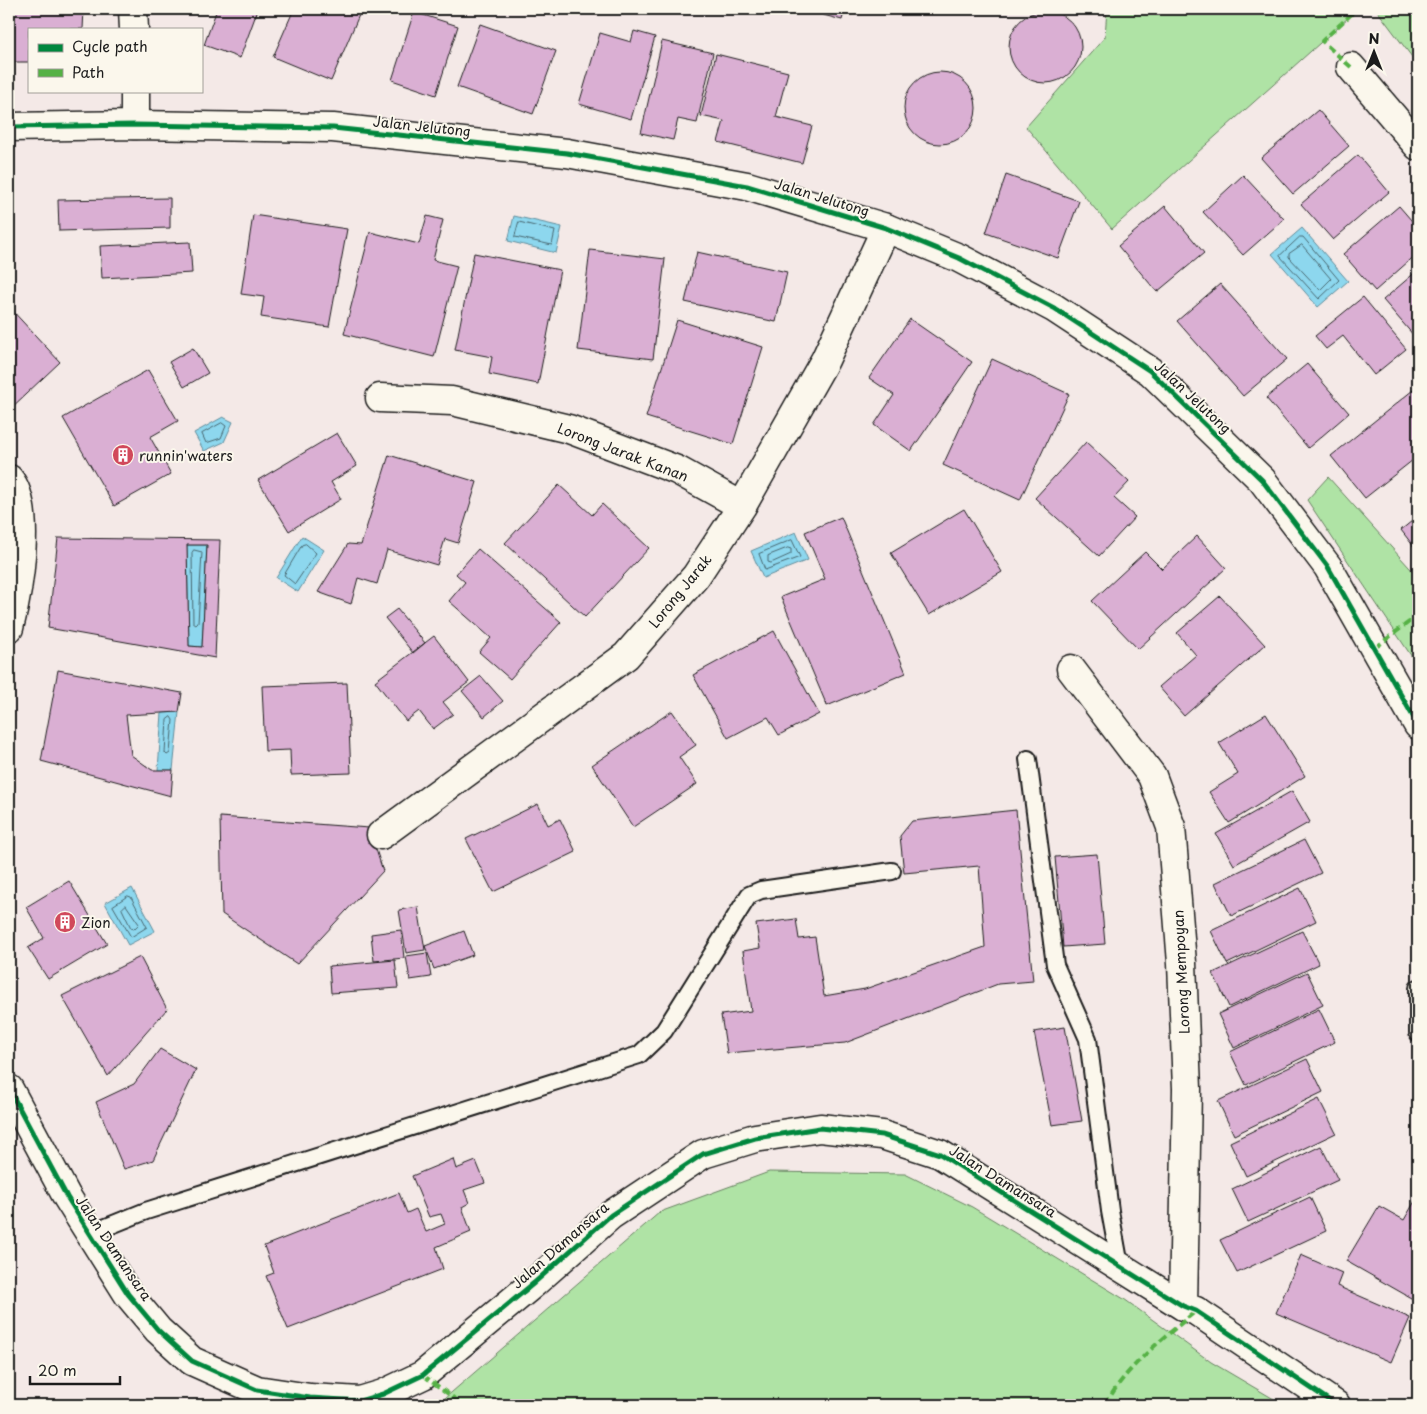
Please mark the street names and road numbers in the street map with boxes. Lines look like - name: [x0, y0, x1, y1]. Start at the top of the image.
- street label: Jalan Jelutong: [372, 110, 472, 142]
- street label: Jalan Jelutong: [772, 173, 872, 221]
- street label: Jalan Jelutong: [1150, 356, 1236, 438]
- street label: Lorong Jarak Kanan: [555, 417, 691, 487]
- street label: Lorong Jarak: [644, 549, 717, 632]
- street label: Lorong Mempoyan: [1167, 909, 1195, 1035]
- street label: Jalan Damansara: [945, 1140, 1061, 1223]
- street label: Jalan Damansara: [71, 1191, 157, 1305]
- street label: Jalan Damansara: [507, 1197, 613, 1293]

